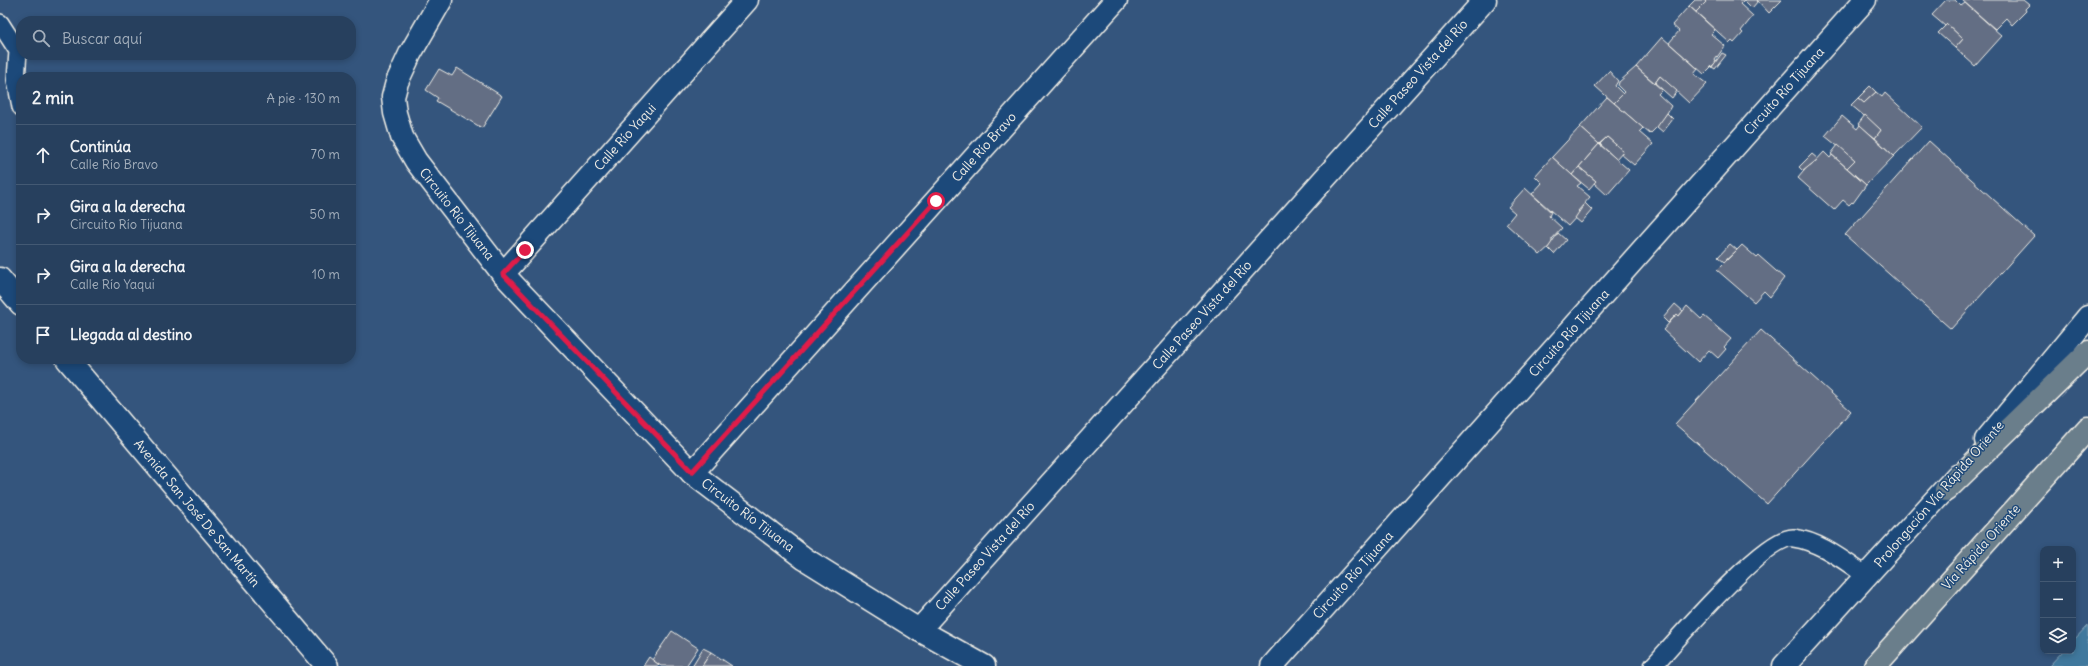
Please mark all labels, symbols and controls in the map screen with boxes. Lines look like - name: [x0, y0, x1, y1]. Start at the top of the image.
- search box: [16, 16, 356, 60]
- street label: Calle Paseo Vista del Río: [1365, 16, 1471, 132]
- icon: search: [30, 27, 52, 49]
- text: Buscar aquí: [62, 29, 142, 48]
- street label: Circuito Río Tijuana: [1740, 43, 1828, 139]
- text: 2 min: [32, 87, 74, 109]
- text: A pie · 130 m: [267, 90, 340, 107]
- street label: Calle Río Yaqui: [590, 100, 660, 174]
- street label: Calle Río Bravo: [948, 109, 1020, 185]
- text: Continúa: [70, 137, 131, 156]
- icon: ahead: [32, 144, 54, 166]
- text: 70 m: [311, 146, 340, 163]
- text: Calle Río Bravo: [70, 156, 158, 173]
- street label: Circuito Río Tijuana: [416, 164, 498, 264]
- route start: [927, 192, 945, 210]
- text: Gira a la derecha: [70, 197, 185, 216]
- icon: right: [32, 204, 54, 226]
- text: 50 m: [309, 206, 340, 223]
- text: Circuito Río Tijuana: [70, 216, 183, 233]
- route end: [516, 241, 534, 259]
- text: Gira a la derecha: [70, 257, 185, 276]
- street label: Calle Paseo Vista del Río: [1149, 257, 1255, 373]
- icon: right: [32, 264, 54, 286]
- text: 10 m: [312, 266, 340, 283]
- text: Calle Río Yaqui: [70, 276, 155, 293]
- street label: Circuito Río Tijuana: [1525, 285, 1613, 381]
- icon: arrive: [32, 324, 54, 346]
- text: Llegada al destino: [70, 325, 192, 344]
- street label: Prolongación Vía Rápida Oriente: [1871, 417, 2007, 571]
- street label: Avenida San José De San Martín: [130, 436, 264, 591]
- street label: Circuito Río Tijuana: [698, 474, 798, 556]
- street label: Calle Paseo Vista del Río: [932, 498, 1038, 614]
- street label: Vía Rápida Oriente: [1939, 501, 2023, 593]
- street label: Circuito Río Tijuana: [1309, 527, 1397, 623]
- map controls: [2040, 546, 2076, 654]
- button: +: [2040, 546, 2076, 582]
- button: −: [2040, 582, 2076, 618]
- button: layers: [2040, 618, 2076, 654]

